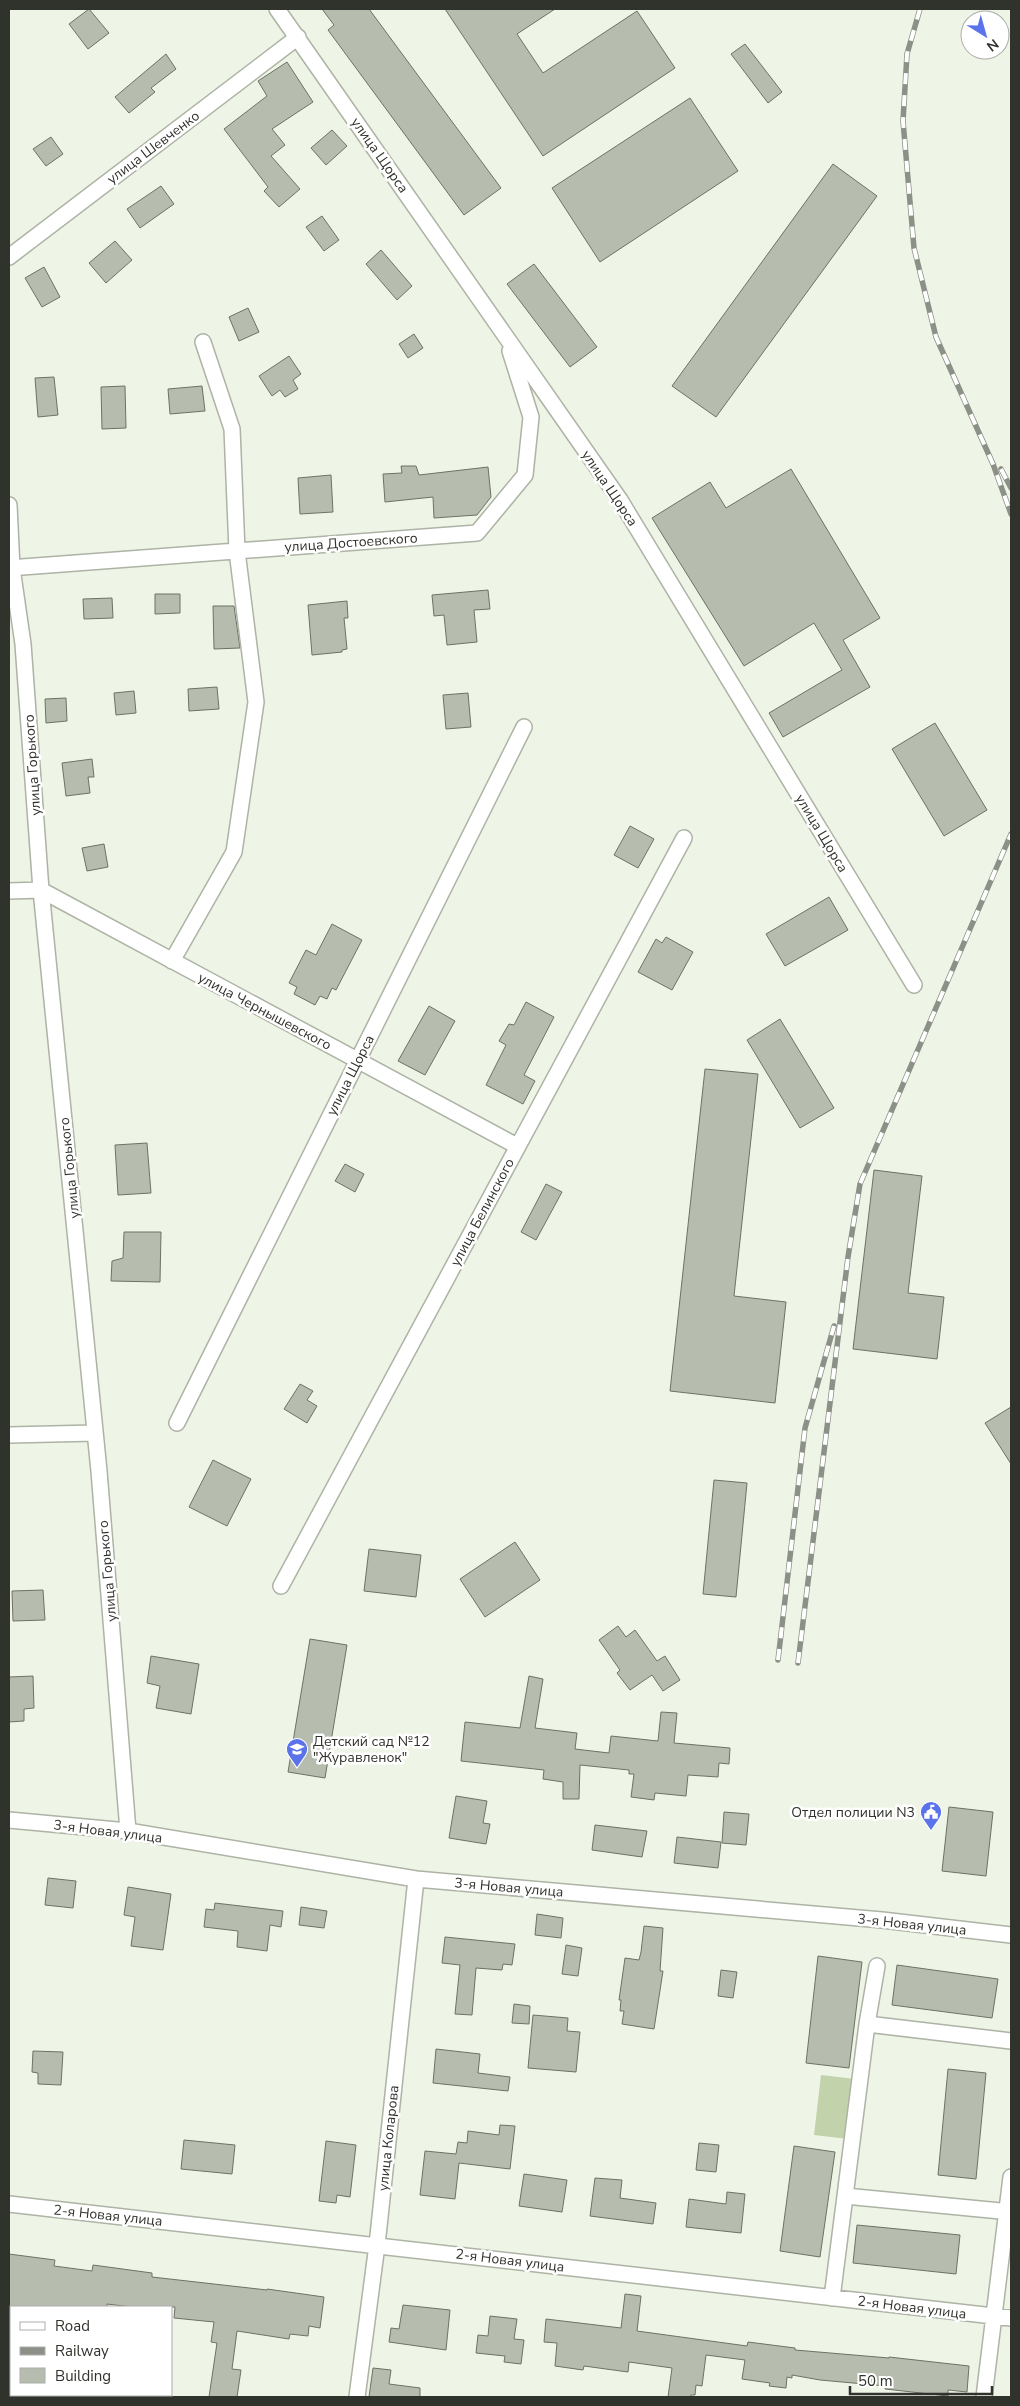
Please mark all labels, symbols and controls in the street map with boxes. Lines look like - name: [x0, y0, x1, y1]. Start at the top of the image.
- north arrow: [960, 10, 1010, 60]
- text: N: [983, 34, 1002, 56]
- street label: улица Шевченко: [103, 106, 204, 189]
- street label: улица Щорса: [346, 114, 413, 197]
- street label: улица Щорса: [577, 446, 642, 530]
- street label: улица Достоевского: [284, 528, 418, 557]
- street label: улица Горького: [19, 714, 46, 816]
- street label: улица Щорса: [791, 791, 852, 876]
- street label: улица Чернышевского: [195, 968, 335, 1055]
- street label: улица Щорса: [322, 1032, 379, 1119]
- street label: улица Горького: [55, 1116, 84, 1219]
- street label: улица Белинского: [446, 1155, 519, 1270]
- street label: улица Горького: [94, 1519, 121, 1622]
- place label: Детский сад №12 "Журавленок": [313, 1732, 430, 1767]
- school or university icon: Детский сад №12 "Журавленок": [285, 1737, 309, 1768]
- public building icon: Отдел полиции N3: [919, 1800, 943, 1831]
- place label: Отдел полиции N3: [791, 1803, 915, 1822]
- street label: 3-я Новая улица: [52, 1815, 163, 1848]
- street label: 3-я Новая улица: [454, 1873, 564, 1902]
- street label: 3-я Новая улица: [857, 1909, 967, 1940]
- street label: улица Коларова: [373, 2084, 404, 2192]
- street label: 2-я Новая улица: [53, 2200, 163, 2231]
- street label: 2-я Новая улица: [454, 2244, 565, 2277]
- street label: 2-я Новая улица: [856, 2291, 967, 2324]
- legend: [10, 2306, 172, 2396]
- text: Road: [55, 2316, 90, 2336]
- text: Railway: [55, 2341, 109, 2361]
- scale bar: [850, 2364, 992, 2396]
- text: Building: [55, 2366, 111, 2386]
- text: 50 m: [858, 2371, 893, 2391]

